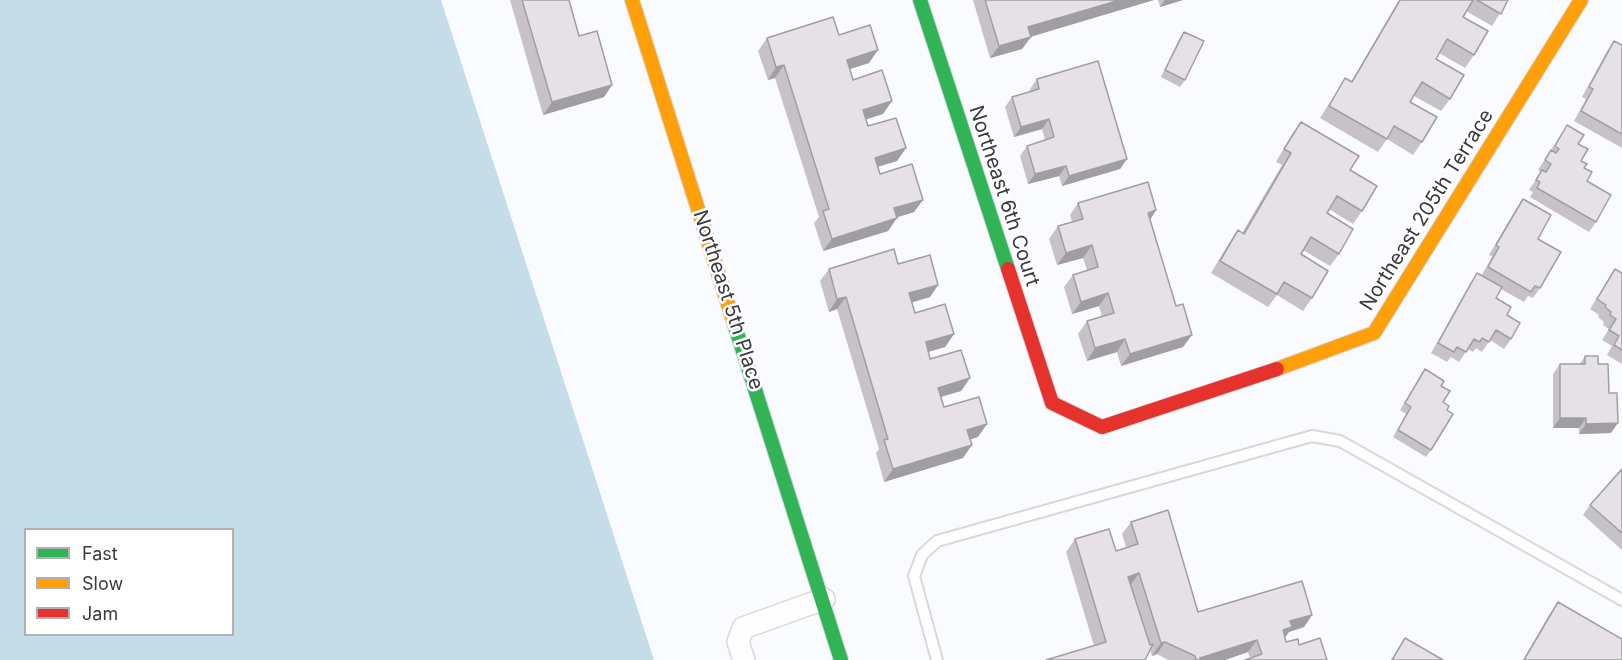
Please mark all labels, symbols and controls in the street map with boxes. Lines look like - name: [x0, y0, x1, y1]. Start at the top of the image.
- street label: Northeast 6th Court: [963, 103, 1045, 289]
- street label: Northeast 205th Terrace: [1355, 105, 1499, 315]
- street label: Northeast 5th Place: [688, 207, 768, 393]
- legend: [24, 528, 234, 636]
- text: Fast: [82, 543, 118, 564]
- text: Slow: [82, 573, 123, 594]
- text: Jam: [82, 603, 118, 624]

